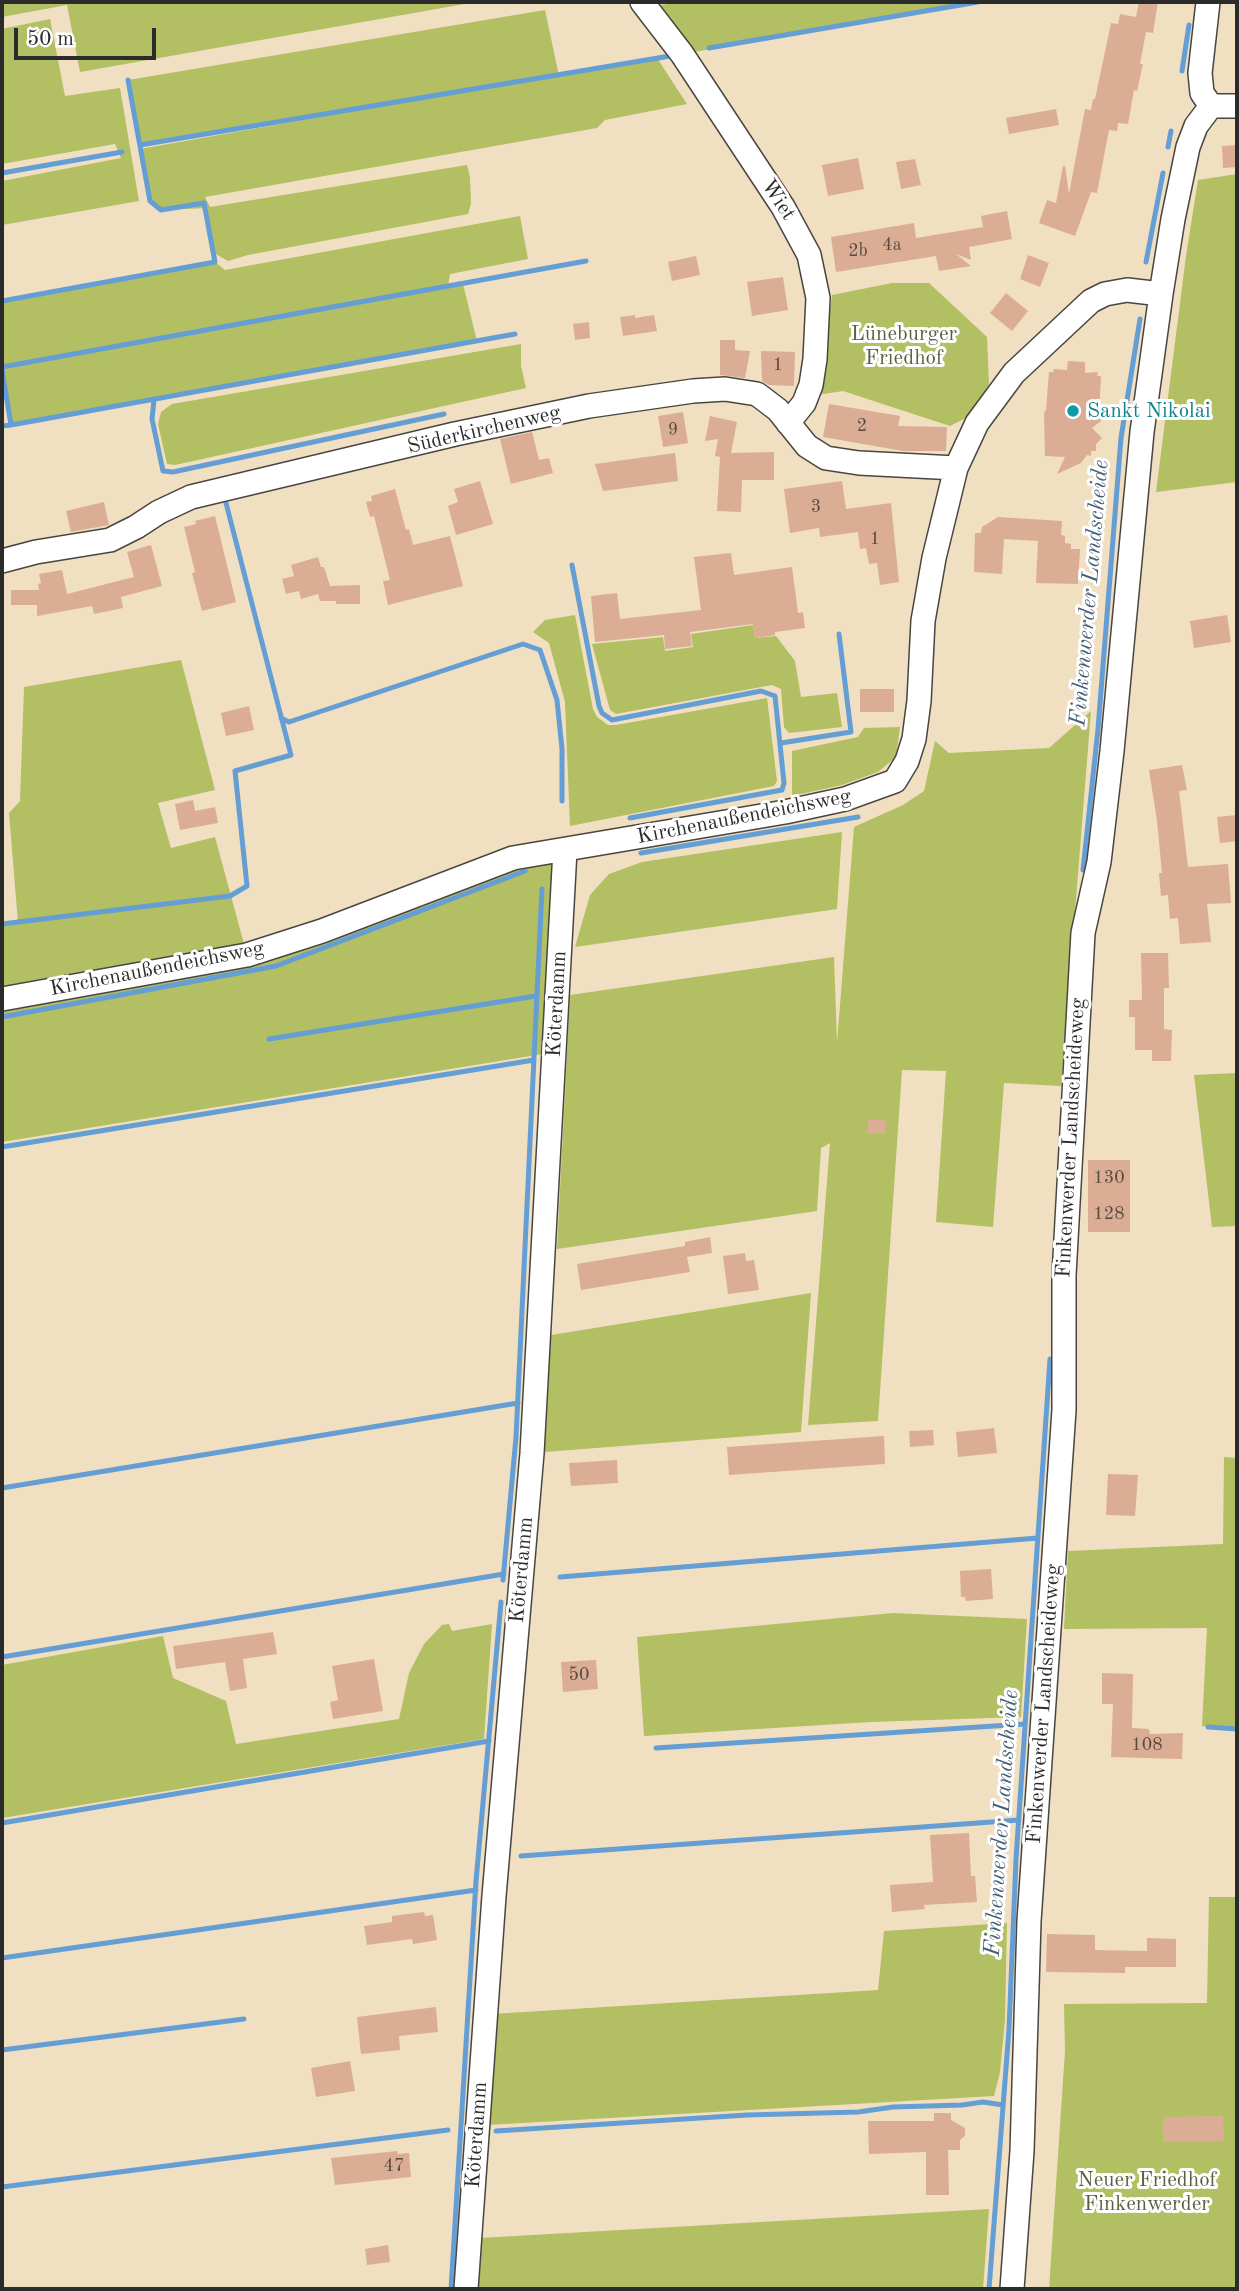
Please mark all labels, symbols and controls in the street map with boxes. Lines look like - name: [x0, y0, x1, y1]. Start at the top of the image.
- scale bar: [18, 14, 159, 58]
- text: 50 m: [27, 29, 74, 50]
- street label: Wiet: [755, 175, 801, 225]
- house number: 4a: [882, 234, 902, 256]
- house number: 2b: [848, 240, 868, 262]
- park label: Lüneburger Friedhof: [851, 321, 957, 371]
- house number: 1: [773, 354, 783, 376]
- place label: Sankt Nikolai: [1087, 398, 1211, 424]
- street label: Süderkirchenweg: [405, 400, 563, 460]
- marker: Sankt Nikolai: [1065, 403, 1081, 419]
- house number: 2: [857, 415, 867, 437]
- house number: 9: [668, 419, 678, 441]
- water label: Finkenwerder Landscheide: [1065, 459, 1115, 727]
- house number: 3: [811, 496, 821, 518]
- house number: 1: [870, 528, 880, 550]
- street label: Kirchenaußendeichsweg: [635, 784, 853, 850]
- street label: Kirchenaußendeichsweg: [48, 936, 266, 1002]
- street label: Köterdamm: [542, 950, 572, 1058]
- street label: Finkenwerder Landscheideweg: [1051, 997, 1091, 1279]
- house number: 130: [1093, 1167, 1125, 1189]
- house number: 128: [1093, 1203, 1125, 1225]
- street label: Köterdamm: [505, 1516, 539, 1624]
- street label: Finkenwerder Landscheideweg: [1022, 1563, 1066, 1845]
- house number: 50: [569, 1664, 589, 1686]
- water label: Finkenwerder Landscheide: [979, 1689, 1025, 1957]
- house number: 108: [1131, 1734, 1163, 1756]
- street label: Köterdamm: [461, 2081, 493, 2189]
- house number: 47: [384, 2155, 404, 2177]
- park label: Neuer Friedhof Finkenwerder: [1077, 2167, 1217, 2217]

